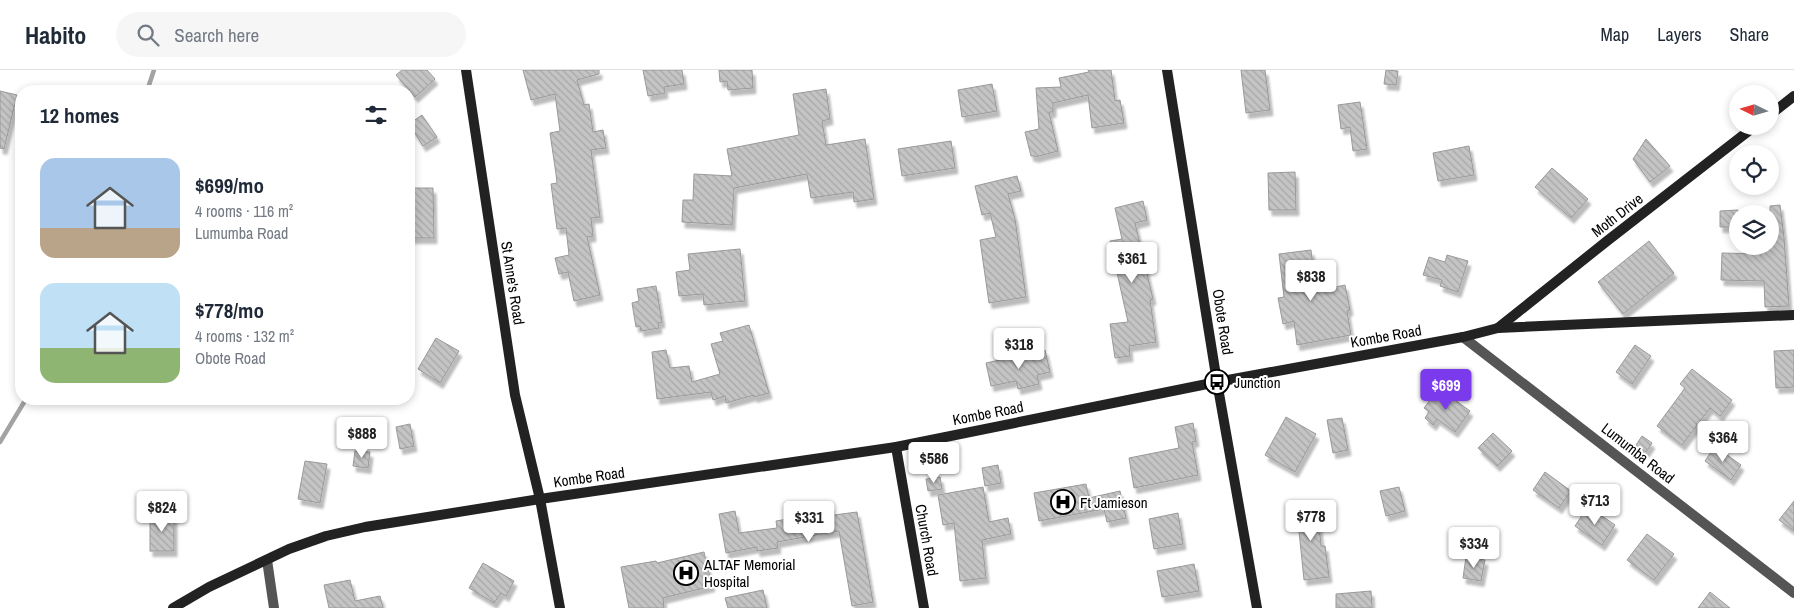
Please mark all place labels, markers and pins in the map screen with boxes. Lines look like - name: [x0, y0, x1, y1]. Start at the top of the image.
- pin: $361: [1102, 242, 1162, 284]
- pin: $838: [1281, 260, 1341, 302]
- pin: $318: [989, 328, 1049, 370]
- pin: $699: [1416, 368, 1476, 411]
- bus stop icon: Junction: [1204, 369, 1230, 395]
- place label: Junction: [1234, 372, 1281, 393]
- pin: $888: [332, 416, 392, 459]
- pin: $364: [1693, 420, 1753, 463]
- pin: $586: [904, 442, 964, 484]
- pin: $713: [1565, 484, 1625, 526]
- hospital icon: Ft Jamieson: [1050, 489, 1076, 515]
- pin: $824: [132, 490, 192, 533]
- place label: Ft Jamieson: [1080, 492, 1148, 513]
- pin: $331: [779, 500, 839, 543]
- pin: $778: [1281, 500, 1341, 542]
- pin: $334: [1444, 526, 1504, 569]
- place label: ALTAF Memorial Hospital: [703, 554, 795, 592]
- hospital icon: ALTAF Memorial Hospital: [673, 560, 699, 586]

